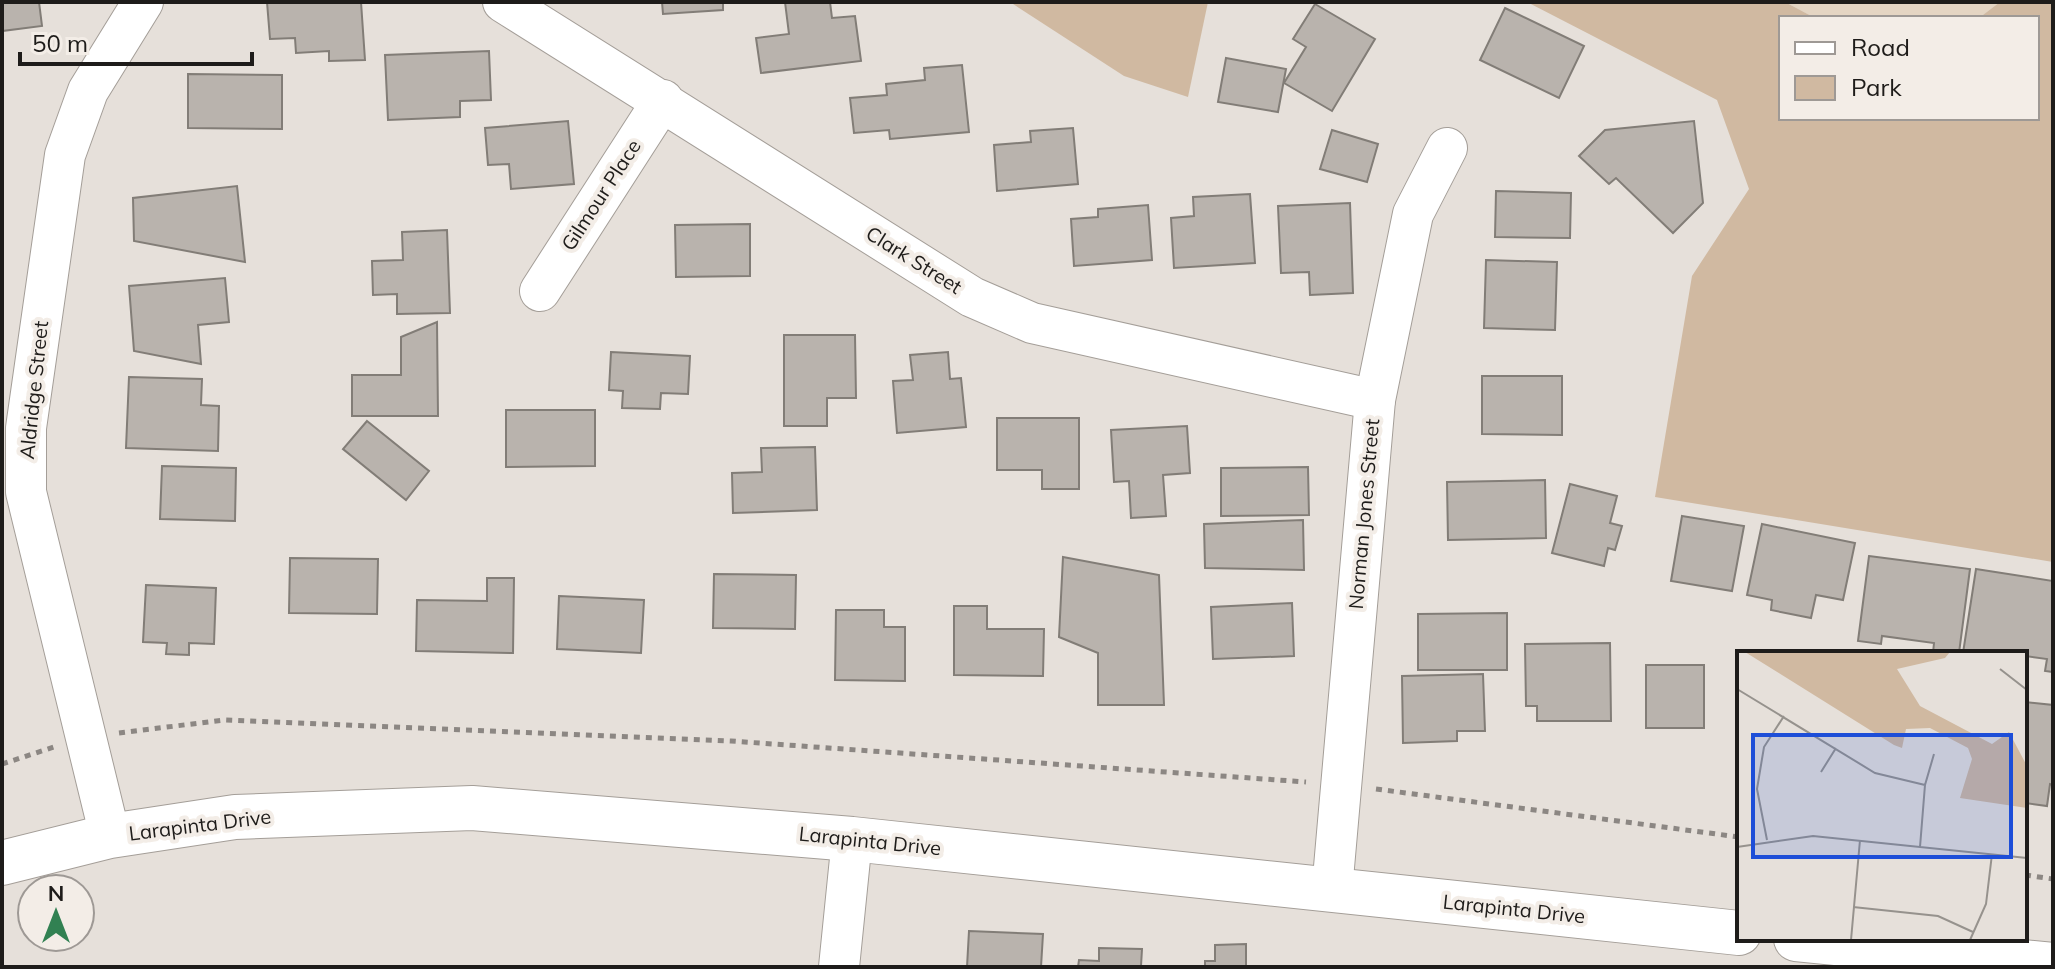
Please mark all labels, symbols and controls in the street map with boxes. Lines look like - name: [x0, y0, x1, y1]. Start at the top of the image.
- scale bar: [20, 16, 252, 66]
- legend: [1779, 16, 2039, 120]
- text: 50 m: [32, 28, 88, 58]
- text: Road: [1851, 32, 1910, 62]
- text: Park: [1851, 72, 1902, 102]
- street label: Gilmour Place: [555, 134, 646, 255]
- street label: Clark Street: [862, 220, 967, 299]
- street label: Aldridge Street: [14, 320, 53, 460]
- street label: Norman Jones Street: [1343, 418, 1384, 610]
- inset map: [1737, 651, 2027, 941]
- street label: Larapinta Drive: [127, 803, 272, 846]
- street label: Larapinta Drive: [798, 821, 943, 860]
- north arrow: [16, 873, 96, 953]
- text: N: [48, 879, 64, 907]
- street label: Larapinta Drive: [1442, 889, 1587, 928]

